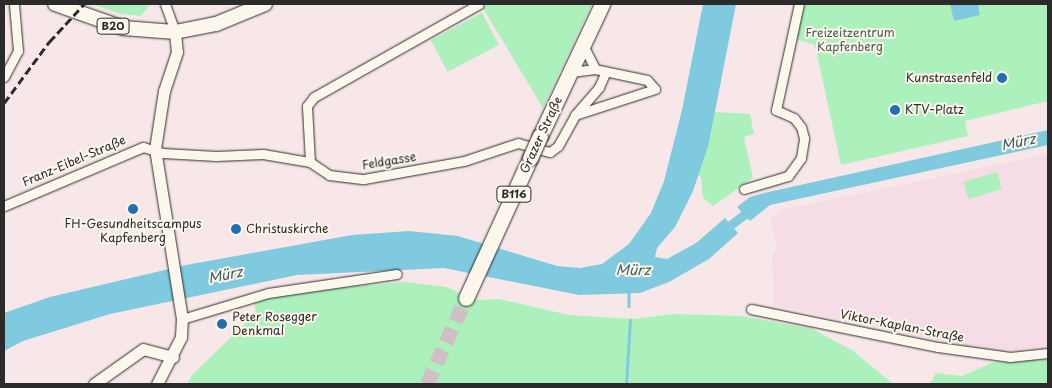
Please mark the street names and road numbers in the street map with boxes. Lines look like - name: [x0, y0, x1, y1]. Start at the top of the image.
- road number: B20: [96, 18, 130, 34]
- street label: Grazer Straße: [517, 94, 565, 176]
- street label: Franz-Eibel-Straße: [20, 133, 128, 189]
- street label: Feldgasse: [361, 150, 417, 172]
- road number: B116: [495, 185, 533, 202]
- street label: Viktor-Kaplan-Straße: [839, 307, 965, 345]

